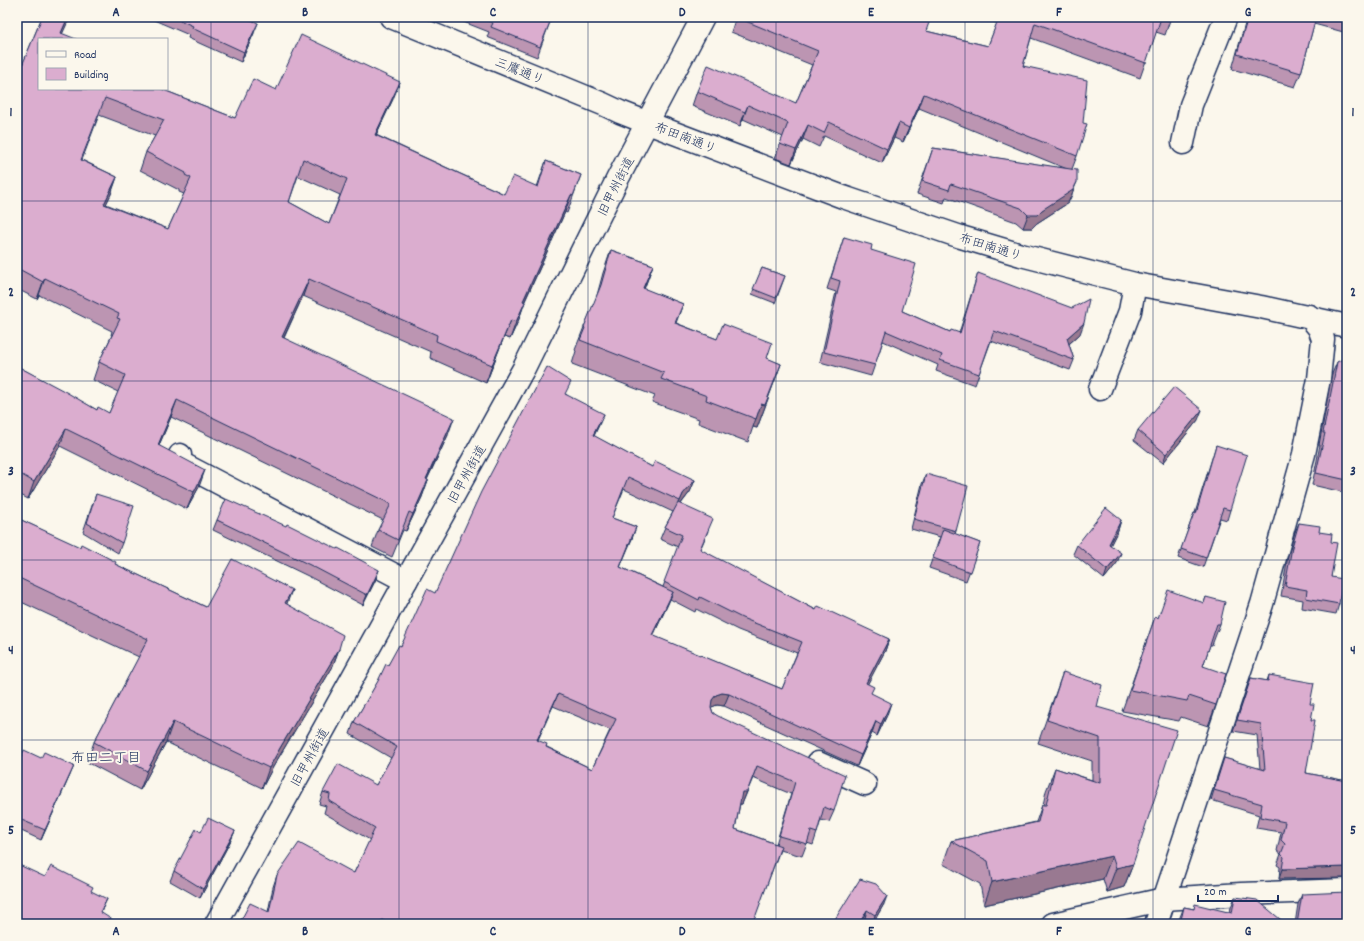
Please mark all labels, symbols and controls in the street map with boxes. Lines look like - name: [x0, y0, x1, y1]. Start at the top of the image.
- text: A: [112, 4, 120, 23]
- text: B: [302, 4, 308, 23]
- text: C: [490, 4, 497, 23]
- text: D: [679, 4, 686, 23]
- text: E: [868, 4, 875, 23]
- text: F: [1056, 4, 1062, 23]
- text: G: [1245, 4, 1252, 23]
- legend: [38, 38, 168, 90]
- text: Road: [74, 47, 96, 64]
- street label: 三鷹通り: [491, 54, 547, 91]
- text: Building: [74, 67, 109, 84]
- text: 1: [10, 104, 13, 123]
- text: 1: [1352, 104, 1355, 123]
- street label: 布田南通り: [651, 119, 719, 160]
- street label: 旧甲州街道: [594, 154, 640, 220]
- street label: 布田南通り: [956, 230, 1024, 267]
- text: 2: [8, 284, 14, 303]
- text: 2: [1350, 284, 1356, 303]
- street label: 旧甲州街道: [444, 442, 492, 508]
- text: 3: [8, 463, 14, 482]
- text: 3: [1350, 463, 1356, 482]
- text: 4: [8, 642, 14, 661]
- text: 4: [1350, 642, 1356, 661]
- street label: 旧甲州街道: [287, 725, 335, 791]
- district label: 布田二丁目: [71, 749, 141, 769]
- text: 5: [8, 822, 14, 841]
- text: 5: [1350, 822, 1356, 841]
- scale bar: [1198, 877, 1278, 903]
- text: 20 m: [1204, 884, 1227, 901]
- text: A: [112, 923, 120, 941]
- text: B: [302, 923, 308, 941]
- text: C: [490, 923, 497, 941]
- text: D: [679, 923, 686, 941]
- text: E: [868, 923, 875, 941]
- text: F: [1056, 923, 1062, 941]
- text: G: [1245, 923, 1252, 941]

